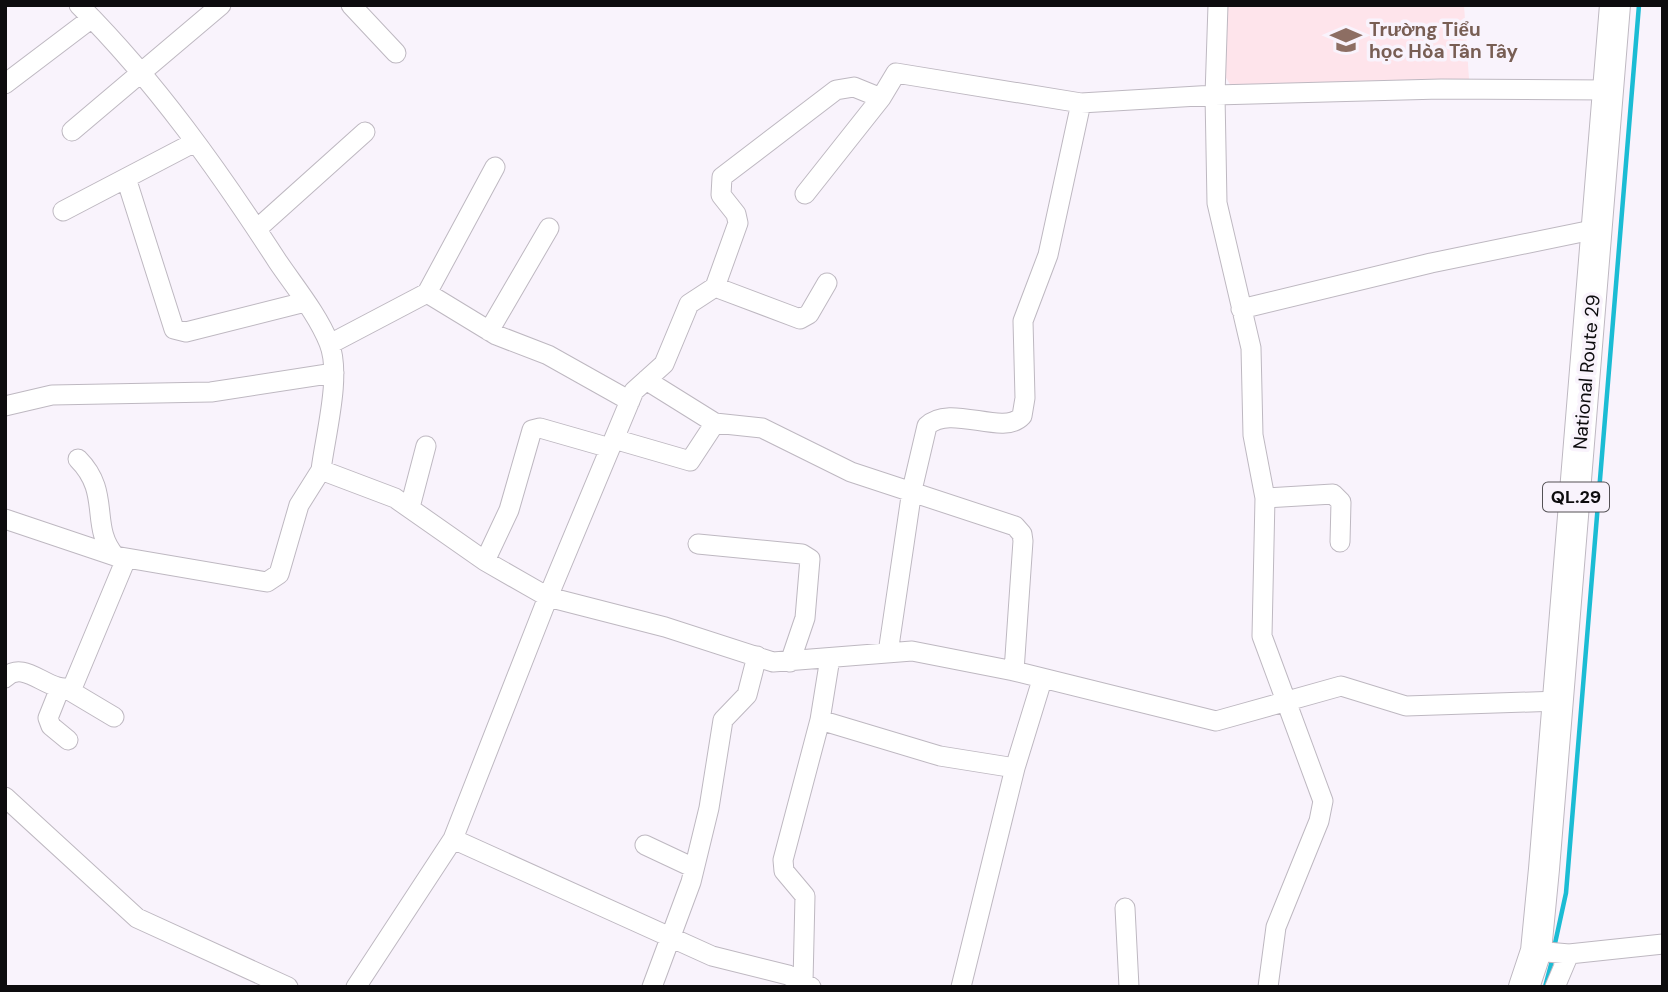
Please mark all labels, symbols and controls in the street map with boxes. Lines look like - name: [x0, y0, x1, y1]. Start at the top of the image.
- place label: Trường Tiểu học Hòa Tân Tây: [1369, 17, 1519, 64]
- school or university icon: Trường Tiểu học Hòa Tân Tây: [1329, 23, 1363, 57]
- street label: National Route 29: [1567, 293, 1606, 451]
- road number: QL.29: [1543, 482, 1609, 512]

